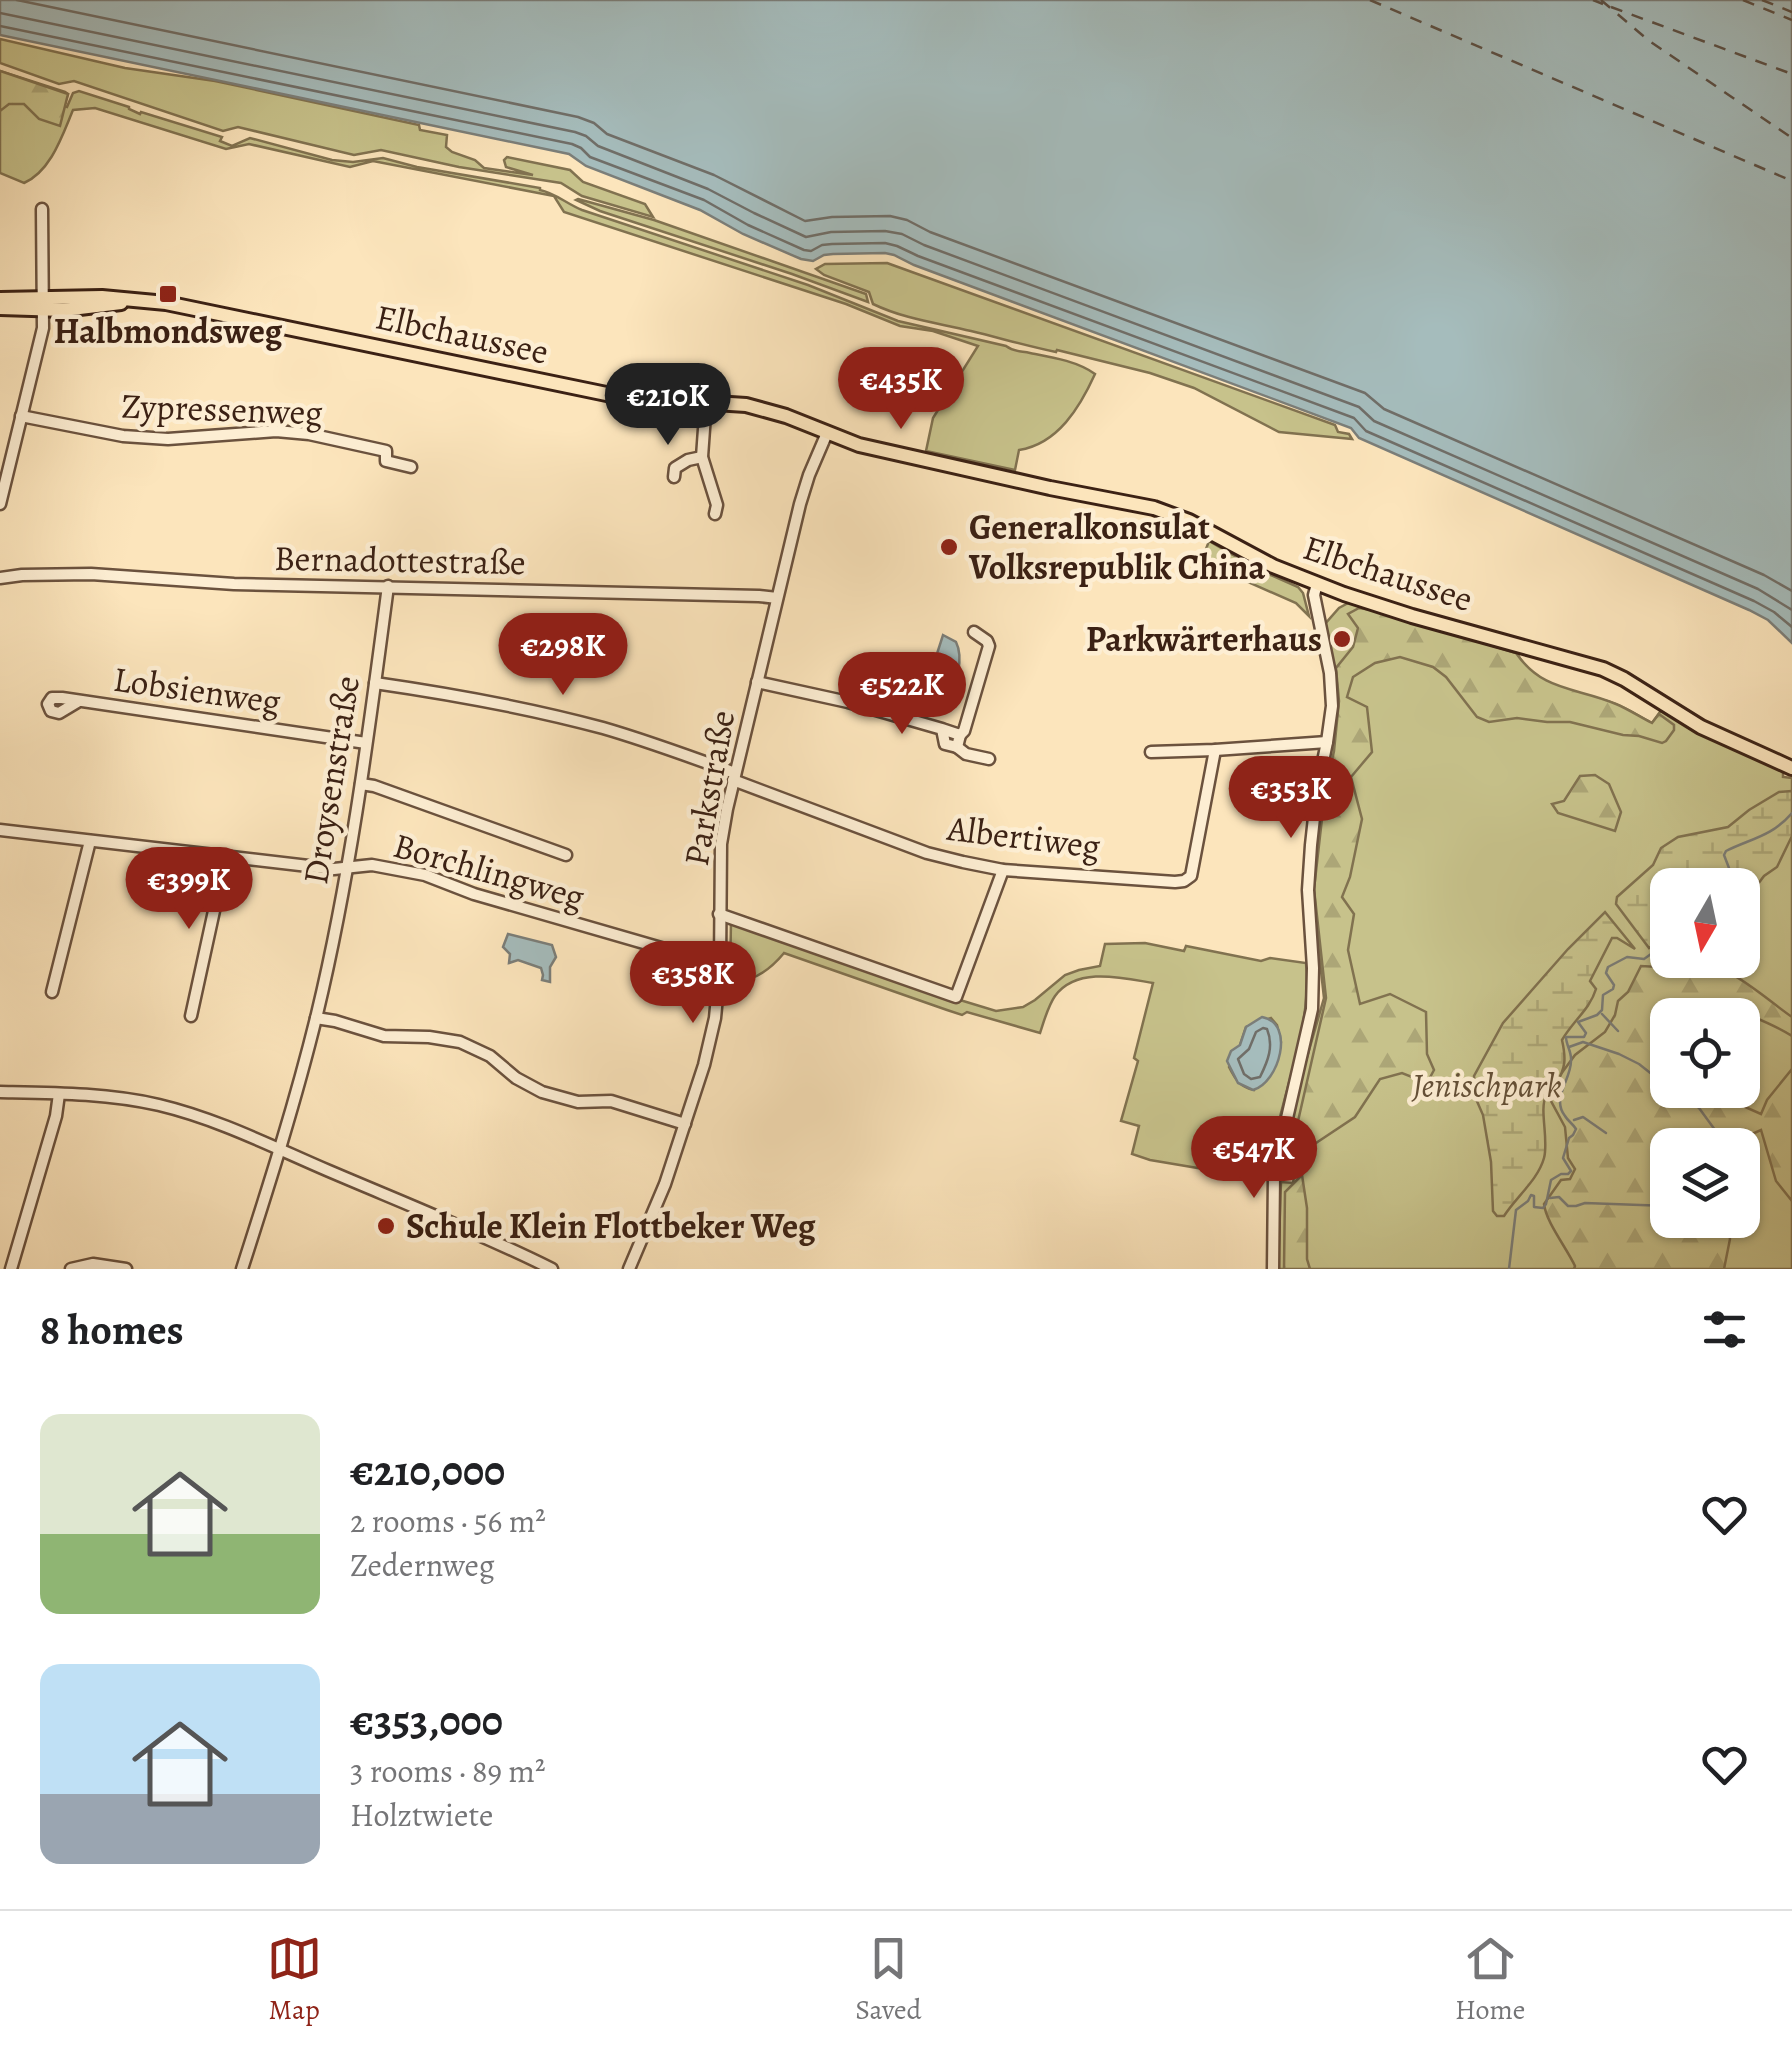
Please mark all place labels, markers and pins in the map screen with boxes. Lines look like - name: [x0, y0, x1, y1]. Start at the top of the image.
- marker: Halbmondsweg: [157, 283, 179, 305]
- place label: Halbmondsweg: [54, 307, 283, 355]
- pin: €435K: [831, 347, 971, 432]
- pin: €210K: [598, 363, 738, 448]
- place label: Generalkonsulat Volksrepublik China: [968, 503, 1265, 591]
- marker: Generalkonsulat Volksrepublik China: [938, 536, 960, 558]
- pin: €298K: [493, 613, 633, 698]
- place label: Parkwärterhaus: [1086, 615, 1322, 663]
- marker: Parkwärterhaus: [1331, 628, 1353, 650]
- pin: €522K: [832, 652, 972, 737]
- pin: €353K: [1221, 756, 1361, 841]
- pin: €399K: [119, 847, 259, 932]
- pin: €358K: [623, 941, 763, 1026]
- pin: €547K: [1184, 1116, 1324, 1201]
- place label: Schule Klein Flottbeker Weg: [406, 1202, 816, 1250]
- marker: Schule Klein Flottbeker Weg: [375, 1215, 397, 1237]

